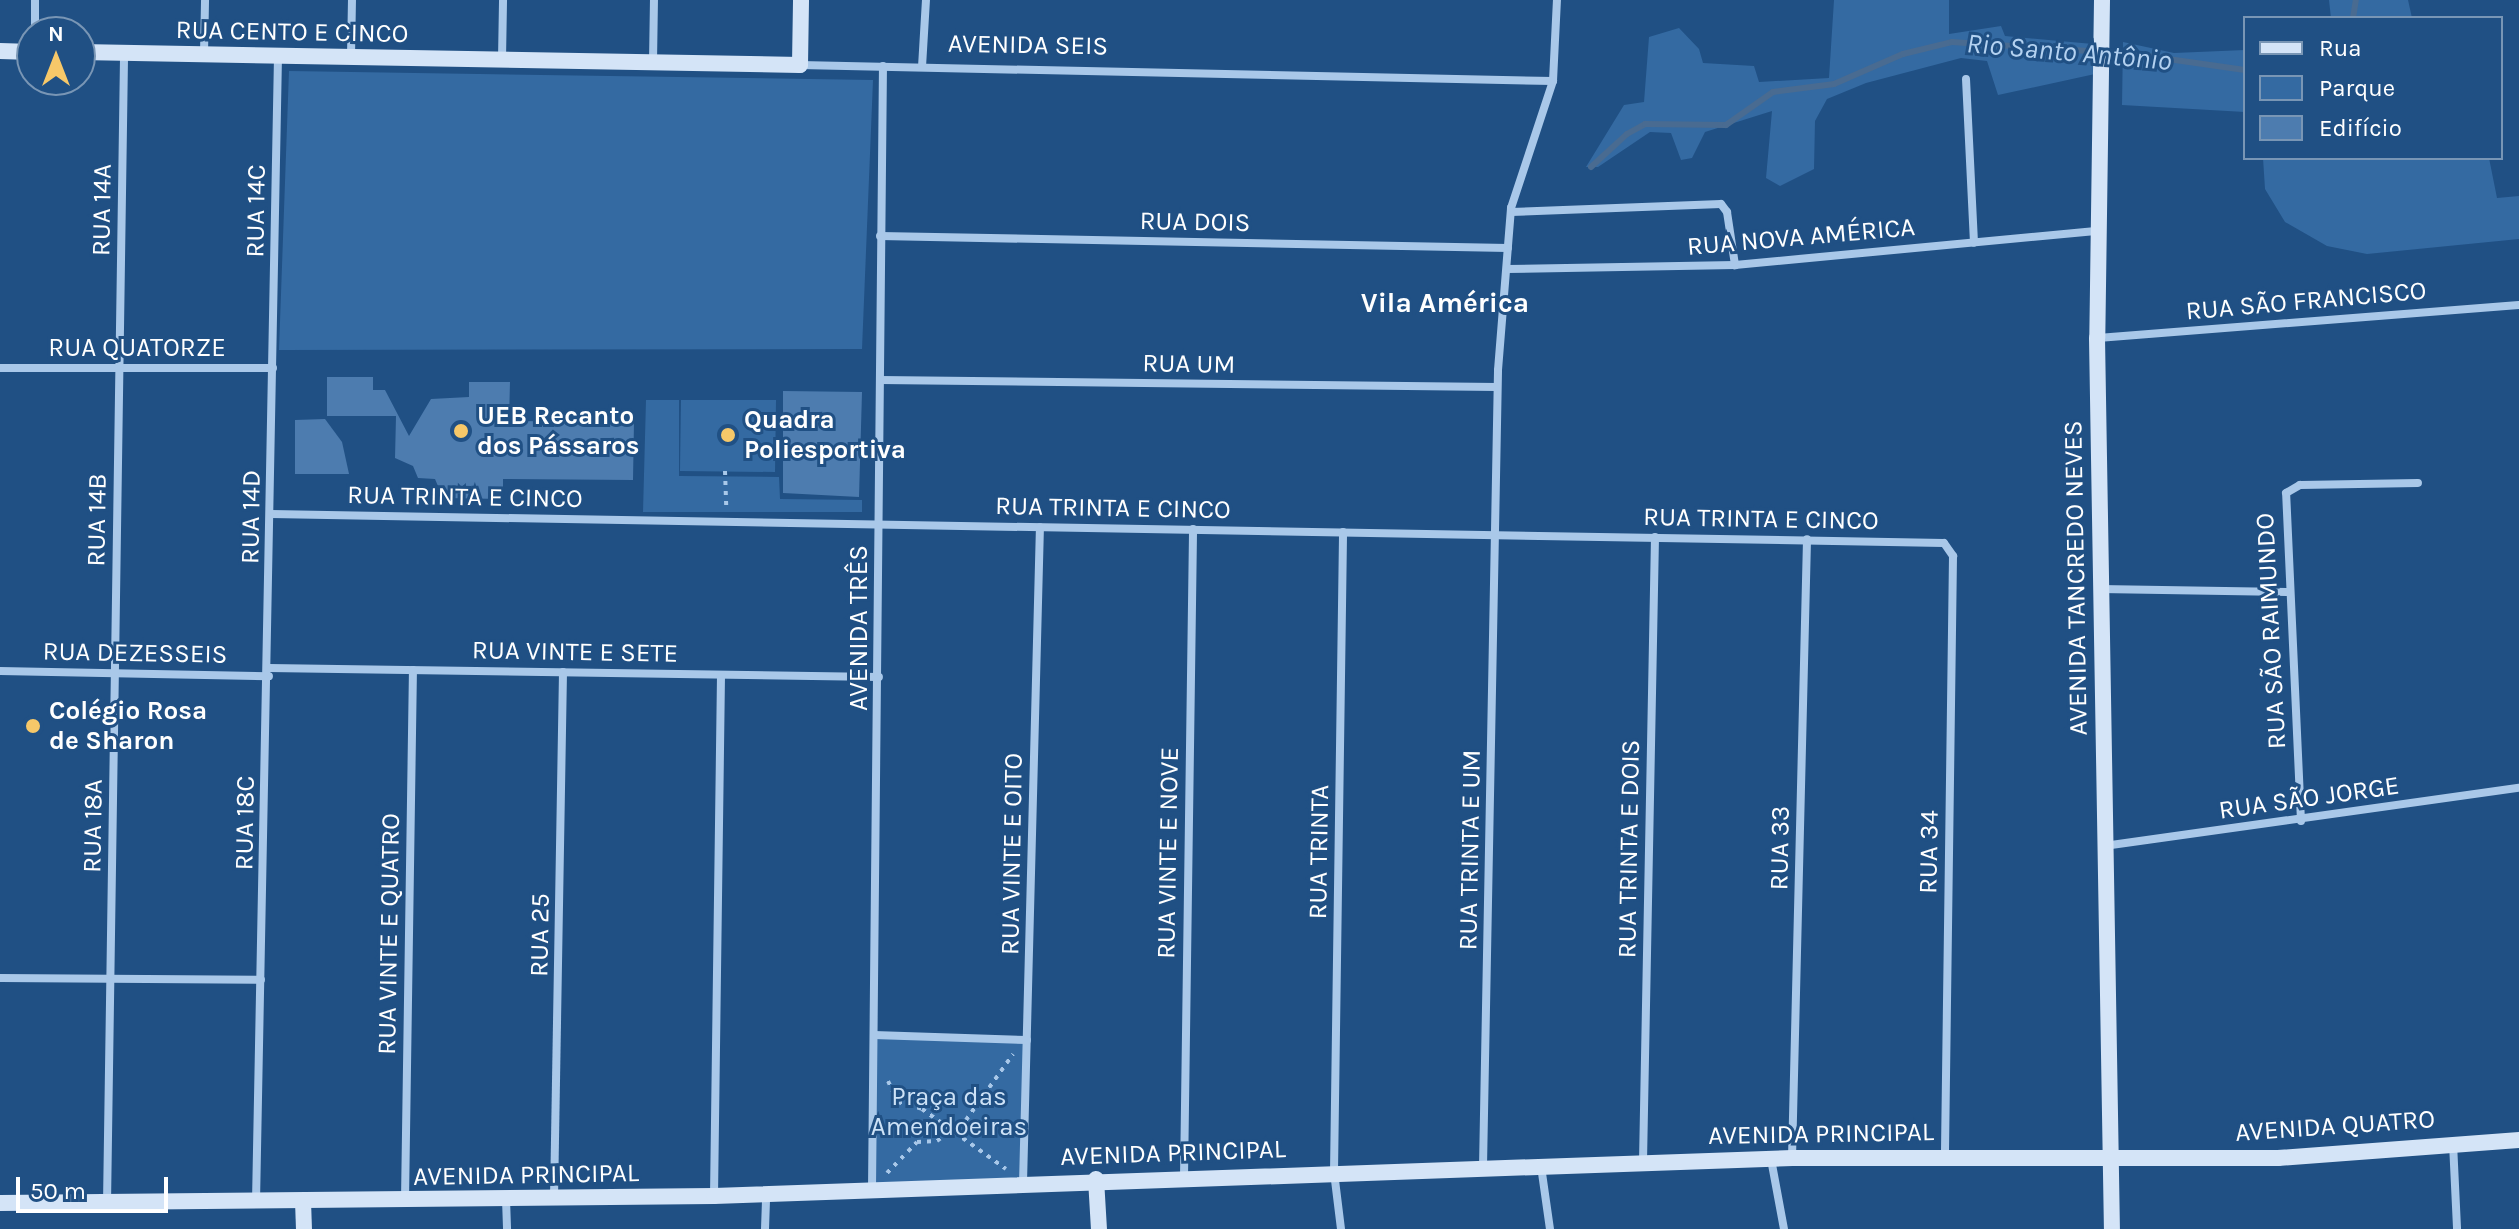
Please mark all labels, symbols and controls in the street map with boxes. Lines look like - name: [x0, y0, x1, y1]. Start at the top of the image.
- street label: RUA CENTO E CINCO: [175, 14, 409, 50]
- north arrow: [16, 16, 96, 96]
- legend: [2243, 16, 2503, 160]
- text: N: [48, 21, 64, 47]
- water label: Rio Santo Antônio: [1965, 26, 2173, 78]
- street label: AVENIDA SEIS: [948, 28, 1108, 62]
- text: Rua: [2319, 34, 2361, 62]
- text: Parque: [2319, 74, 2395, 102]
- text: Edifício: [2319, 114, 2402, 142]
- street label: RUA 14A: [86, 164, 118, 256]
- street label: RUA 14C: [240, 164, 272, 258]
- street label: RUA DOIS: [1139, 205, 1251, 239]
- street label: RUA NOVA AMÉRICA: [1686, 211, 1916, 263]
- street label: RUA SÃO FRANCISCO: [2184, 275, 2428, 327]
- district label: Vila América: [1361, 286, 1529, 320]
- street label: RUA QUATORZE: [48, 332, 226, 364]
- street label: RUA UM: [1142, 348, 1236, 380]
- place label: UEB Recanto dos Pássaros: [477, 400, 640, 462]
- place label: Quadra Poliesportiva: [744, 404, 906, 466]
- street label: AVENIDA TANCREDO NEVES: [2058, 420, 2094, 736]
- marker: UEB Recanto dos Pássaros: [452, 422, 470, 440]
- marker: Quadra Poliesportiva: [719, 426, 737, 444]
- street label: RUA 14D: [235, 470, 267, 564]
- street label: RUA 14B: [81, 473, 113, 567]
- street label: RUA TRINTA E CINCO: [347, 479, 583, 515]
- street label: RUA TRINTA E CINCO: [995, 490, 1231, 526]
- street label: RUA TRINTA E CINCO: [1643, 501, 1879, 537]
- street label: RUA SÃO RAIMUNDO: [2249, 512, 2293, 750]
- street label: AVENIDA TRÊS: [843, 545, 875, 711]
- street label: RUA VINTE E SETE: [472, 635, 678, 669]
- street label: RUA DEZESSEIS: [42, 636, 228, 670]
- place label: Colégio Rosa de Sharon: [49, 695, 207, 756]
- marker: Colégio Rosa de Sharon: [24, 717, 42, 735]
- street label: RUA TRINTA E DOIS: [1611, 739, 1647, 959]
- street label: RUA VINTE E NOVE: [1151, 747, 1185, 959]
- street label: RUA TRINTA E UM: [1453, 749, 1487, 951]
- street label: RUA VINTE E OITO: [995, 753, 1029, 955]
- street label: RUA SÃO JORGE: [2217, 770, 2401, 826]
- street label: RUA 18C: [229, 775, 261, 871]
- street label: RUA 18A: [77, 779, 109, 873]
- street label: RUA TRINTA: [1302, 784, 1336, 920]
- street label: RUA 33: [1764, 805, 1796, 891]
- street label: RUA 34: [1913, 810, 1945, 894]
- street label: RUA VINTE E QUATRO: [371, 813, 407, 1055]
- street label: RUA 25: [524, 893, 556, 977]
- park label: Praça das Amendoeiras: [871, 1081, 1027, 1142]
- street label: AVENIDA QUATRO: [2234, 1103, 2436, 1149]
- street label: AVENIDA PRINCIPAL: [1708, 1116, 1934, 1152]
- street label: AVENIDA PRINCIPAL: [1060, 1133, 1286, 1173]
- street label: AVENIDA PRINCIPAL: [413, 1157, 639, 1193]
- scale bar: [20, 1161, 172, 1211]
- text: 50 m: [30, 1177, 86, 1205]

